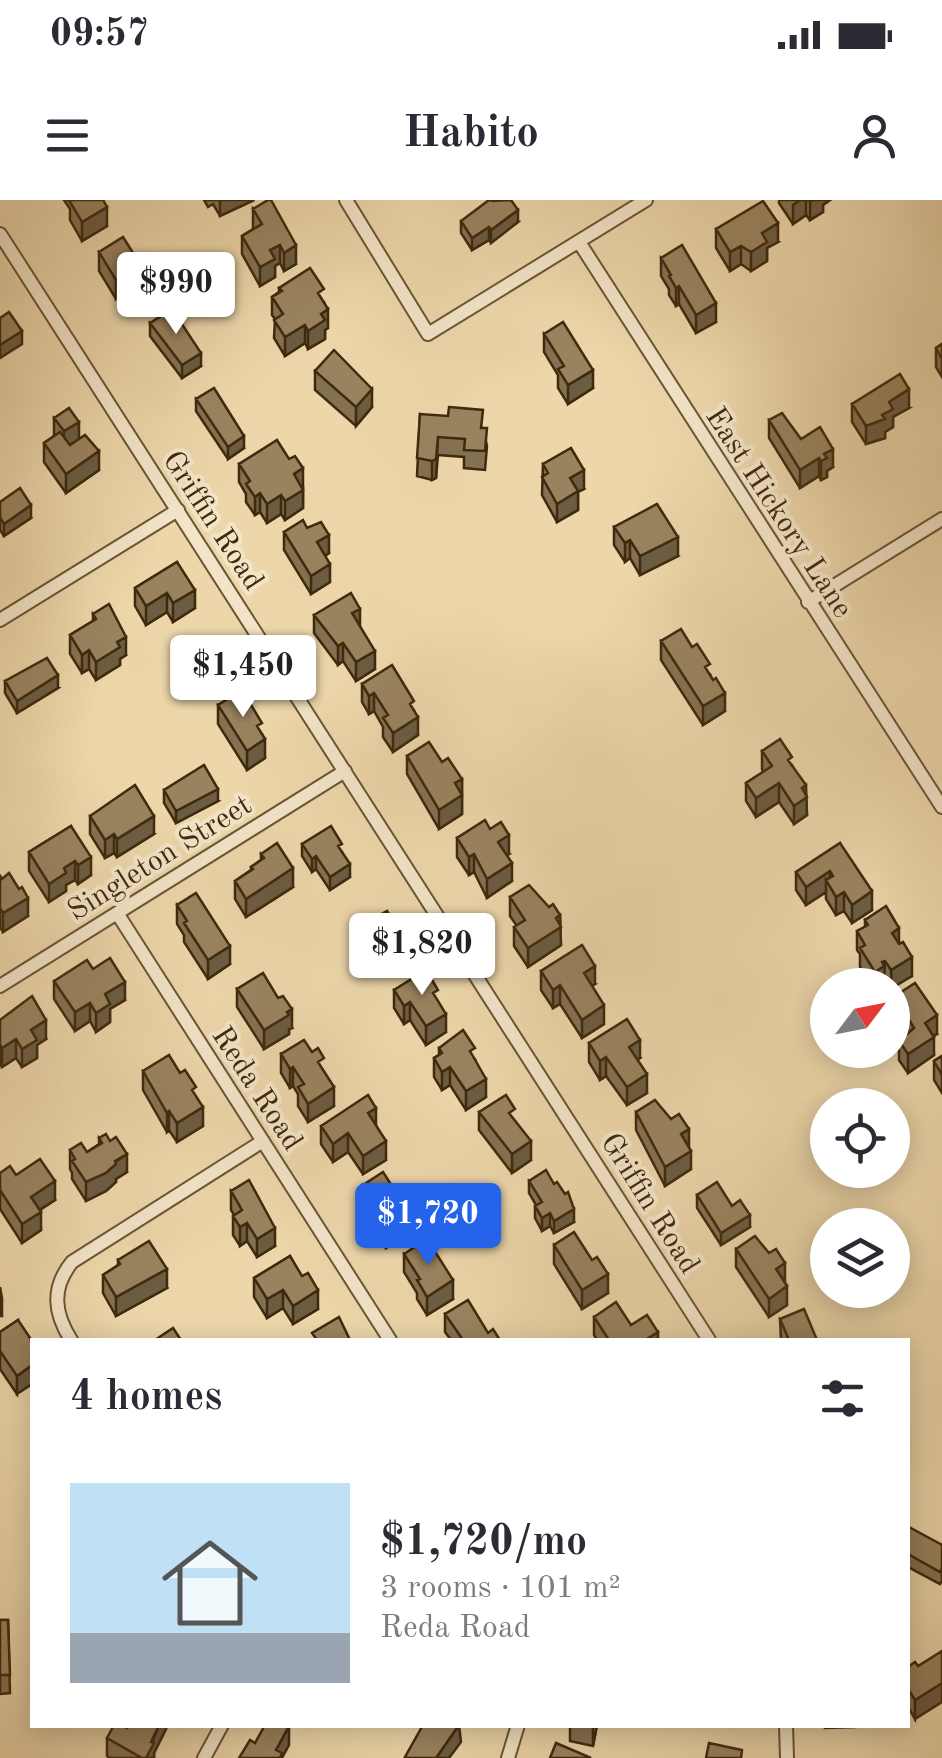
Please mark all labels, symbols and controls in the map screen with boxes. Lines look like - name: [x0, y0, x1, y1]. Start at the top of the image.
- text: 09:57: [50, 16, 149, 54]
- icon: menu: [40, 108, 95, 163]
- icon: person: [847, 108, 902, 163]
- text: Habito: [403, 112, 539, 157]
- pin: $990: [117, 252, 235, 337]
- text: $990: [139, 268, 213, 300]
- street label: East Hickory Lane: [699, 402, 857, 624]
- street label: Griffin Road: [156, 446, 268, 596]
- pin: $1,450: [162, 635, 324, 720]
- text: $1,450: [192, 651, 294, 683]
- street label: Singleton Street: [63, 790, 257, 927]
- pin: $1,820: [341, 913, 503, 998]
- text: $1,820: [371, 929, 473, 961]
- north arrow: [810, 968, 910, 1068]
- map controls: [810, 968, 910, 1308]
- street label: Reda Road: [205, 1022, 307, 1156]
- button: locate: [810, 1088, 910, 1188]
- street label: Griffin Road: [594, 1129, 704, 1280]
- pin: $1,720: [347, 1183, 509, 1268]
- text: $1,720: [377, 1199, 479, 1231]
- button: layers: [810, 1208, 910, 1308]
- icon: filters: [815, 1371, 870, 1426]
- text: 4 homes: [70, 1377, 222, 1419]
- text: $1,720/mo: [380, 1522, 587, 1564]
- icon: home: [150, 1523, 270, 1643]
- text: 3 rooms · 101 m²: [380, 1573, 621, 1605]
- text: Reda Road: [380, 1613, 530, 1645]

